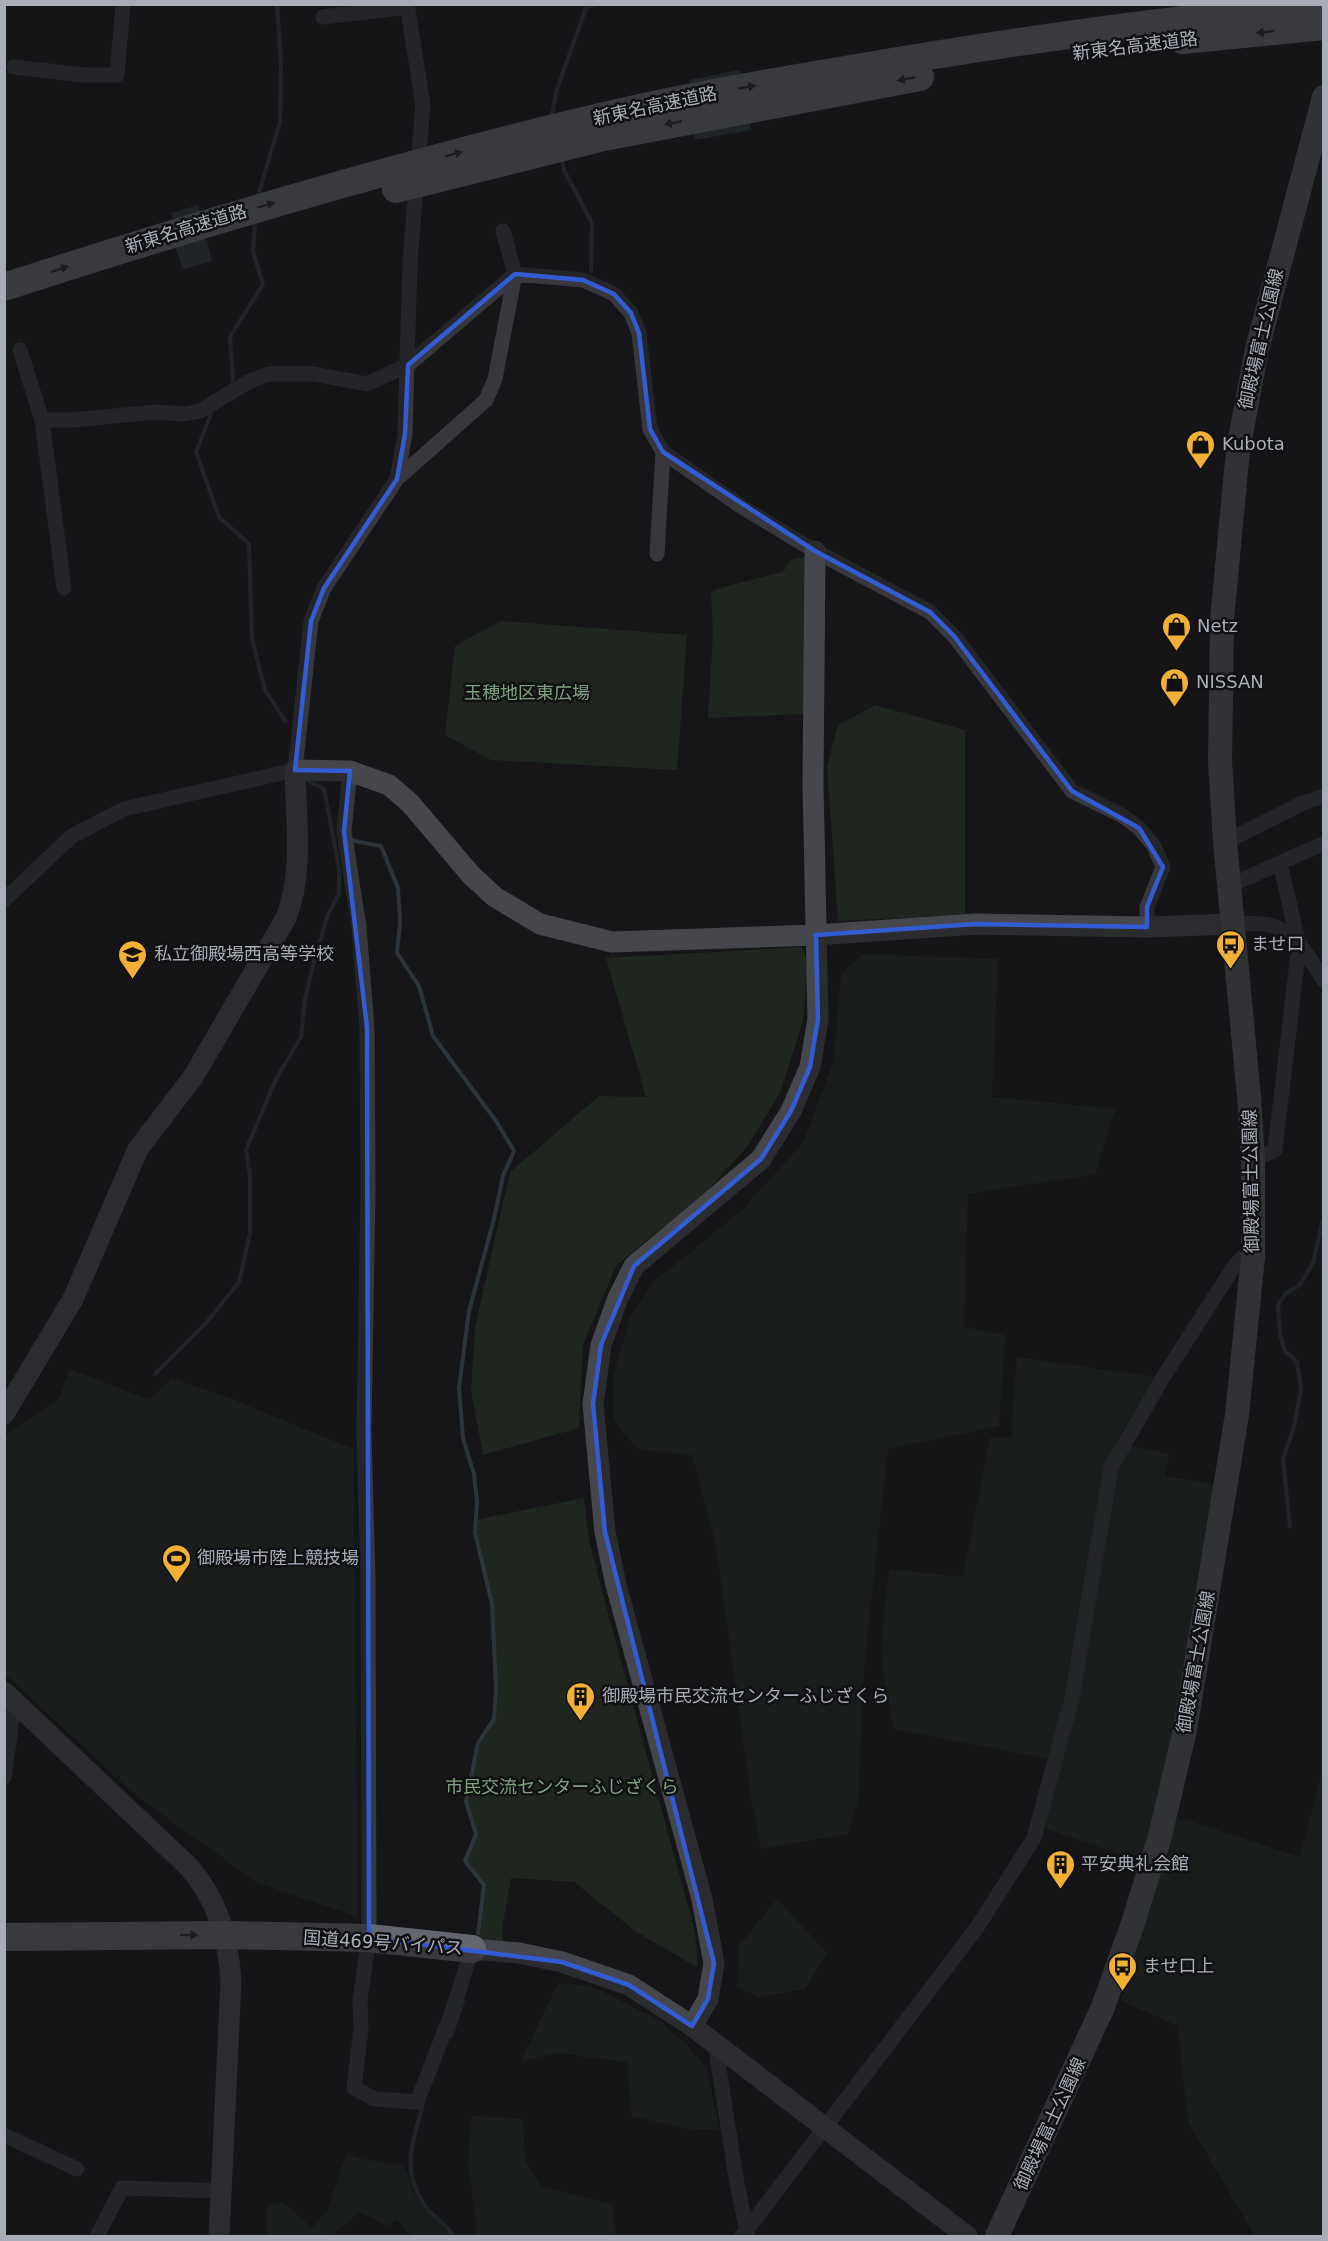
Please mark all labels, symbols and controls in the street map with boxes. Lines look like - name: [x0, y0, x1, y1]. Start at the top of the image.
- street label: 新東名高速道路: [1071, 27, 1199, 64]
- one-way arrow: [1256, 27, 1275, 36]
- one-way arrow: [896, 75, 915, 84]
- street label: 新東名高速道路: [591, 82, 719, 129]
- one-way arrow: [738, 82, 757, 91]
- one-way arrow: [663, 119, 682, 128]
- one-way arrow: [445, 148, 464, 158]
- street label: 新東名高速道路: [123, 200, 249, 257]
- one-way arrow: [257, 200, 275, 209]
- one-way arrow: [51, 264, 69, 273]
- street label: 御殿場富士公園線: [1234, 266, 1287, 411]
- shop icon: Kubota: [1185, 428, 1217, 470]
- place label: Kubota: [1222, 433, 1285, 454]
- shop icon: Netz: [1160, 610, 1192, 652]
- place label: Netz: [1197, 615, 1238, 636]
- shop icon: NISSAN: [1159, 666, 1191, 708]
- place label: NISSAN: [1196, 671, 1264, 692]
- park label: 玉穂地区東広場: [464, 682, 590, 703]
- bus stop icon: ませ口: [1214, 928, 1246, 970]
- place label: ませ口: [1251, 933, 1304, 954]
- school or university icon: 私立御殿場西高等学校: [117, 938, 149, 980]
- place label: 私立御殿場西高等学校: [154, 943, 334, 964]
- street label: 御殿場富士公園線: [1239, 1109, 1262, 1253]
- sports icon: 御殿場市陸上競技場: [160, 1542, 192, 1584]
- place label: 御殿場市陸上競技場: [197, 1547, 359, 1568]
- street label: 御殿場富士公園線: [1173, 1589, 1218, 1735]
- building icon: 御殿場市民交流センターふじざくら: [565, 1680, 597, 1722]
- place label: 御殿場市民交流センターふじざくら: [602, 1685, 889, 1706]
- park label: 市民交流センターふじざくら: [445, 1776, 679, 1797]
- building icon: 平安典礼会館: [1044, 1848, 1076, 1890]
- place label: 平安典礼会館: [1081, 1853, 1189, 1874]
- street label: 国道469号バイパス: [302, 1926, 464, 1959]
- one-way arrow: [179, 1930, 198, 1940]
- bus stop icon: ませ口上: [1106, 1950, 1138, 1992]
- place label: ませ口上: [1143, 1955, 1214, 1976]
- street label: 御殿場富士公園線: [1010, 2054, 1089, 2193]

